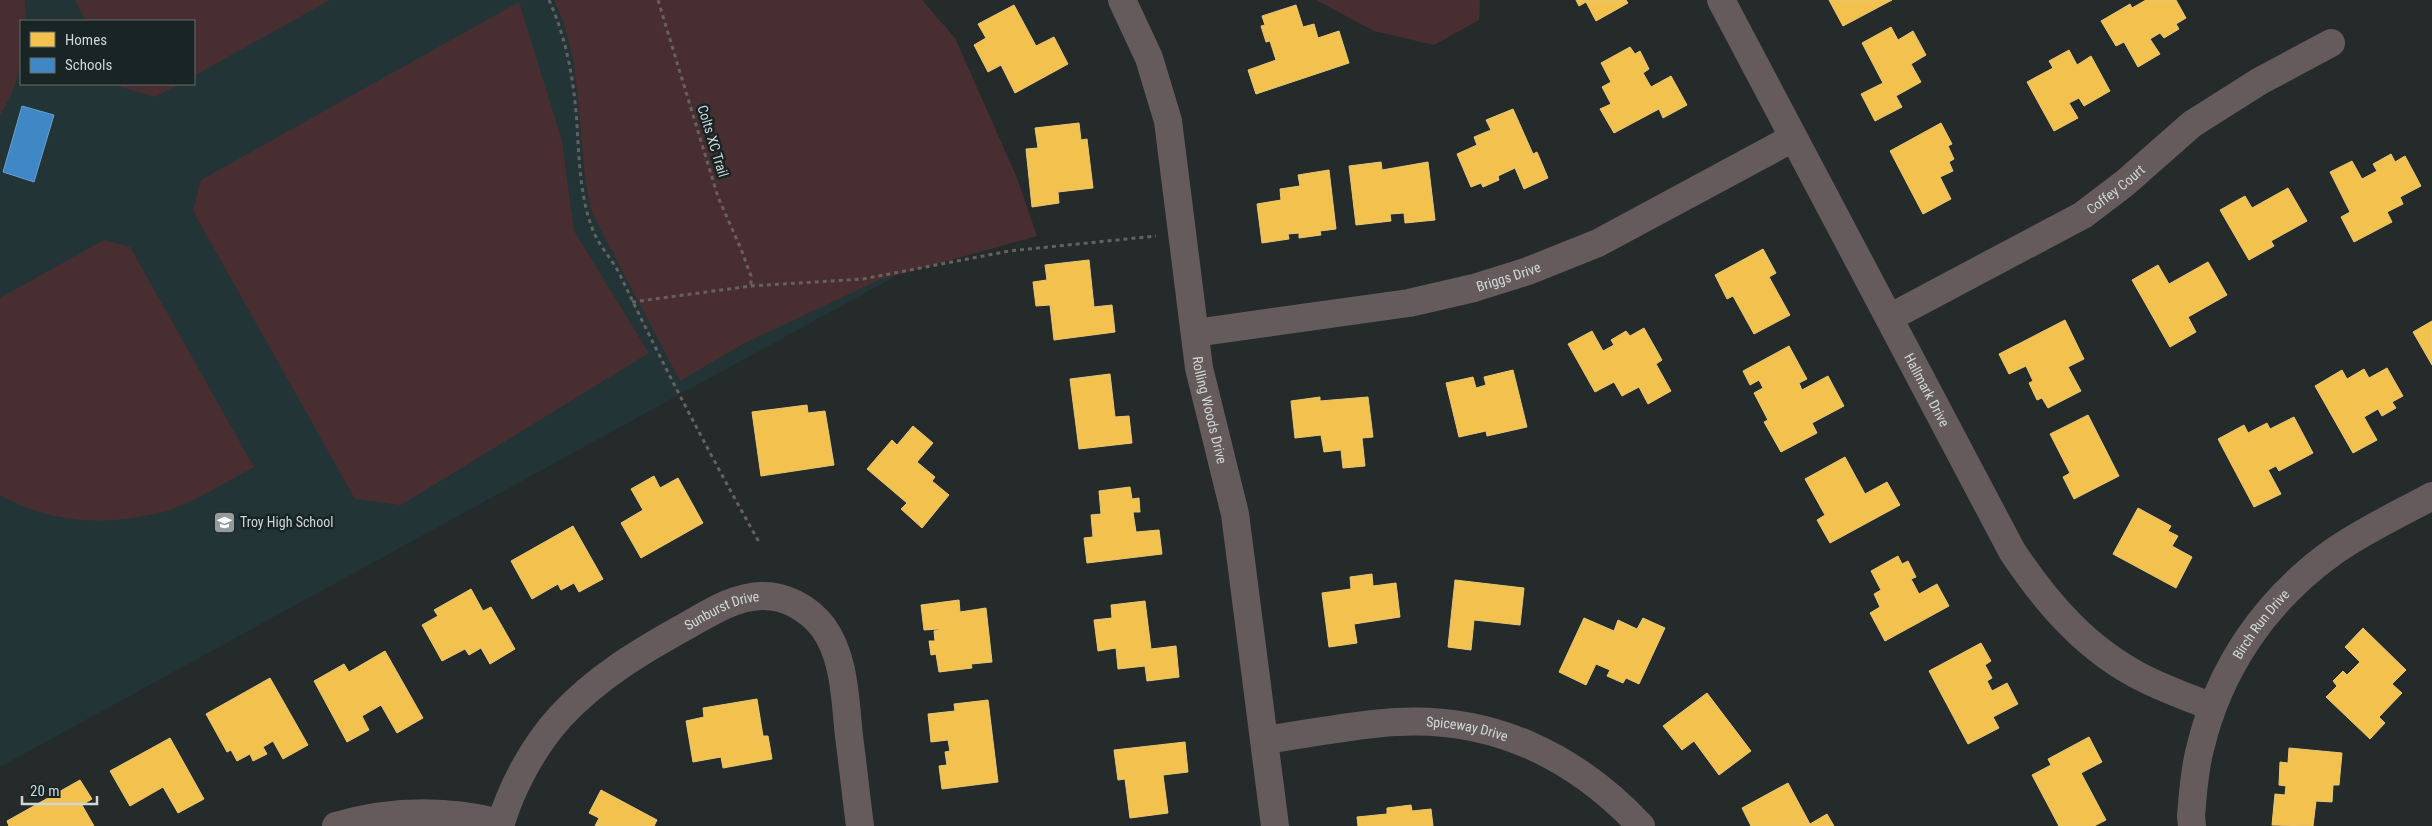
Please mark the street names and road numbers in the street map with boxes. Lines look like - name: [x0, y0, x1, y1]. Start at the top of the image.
- street label: Colts XC Trail: [694, 103, 732, 179]
- street label: Coffey Court: [2083, 162, 2148, 217]
- street label: Briggs Drive: [1474, 259, 1543, 295]
- street label: Hallmark Drive: [1901, 350, 1953, 430]
- street label: Rolling Woods Drive: [1190, 355, 1230, 466]
- street label: Birch Run Drive: [2229, 586, 2293, 662]
- street label: Sunburst Drive: [681, 588, 760, 633]
- street label: Spiceway Drive: [1426, 714, 1511, 744]

